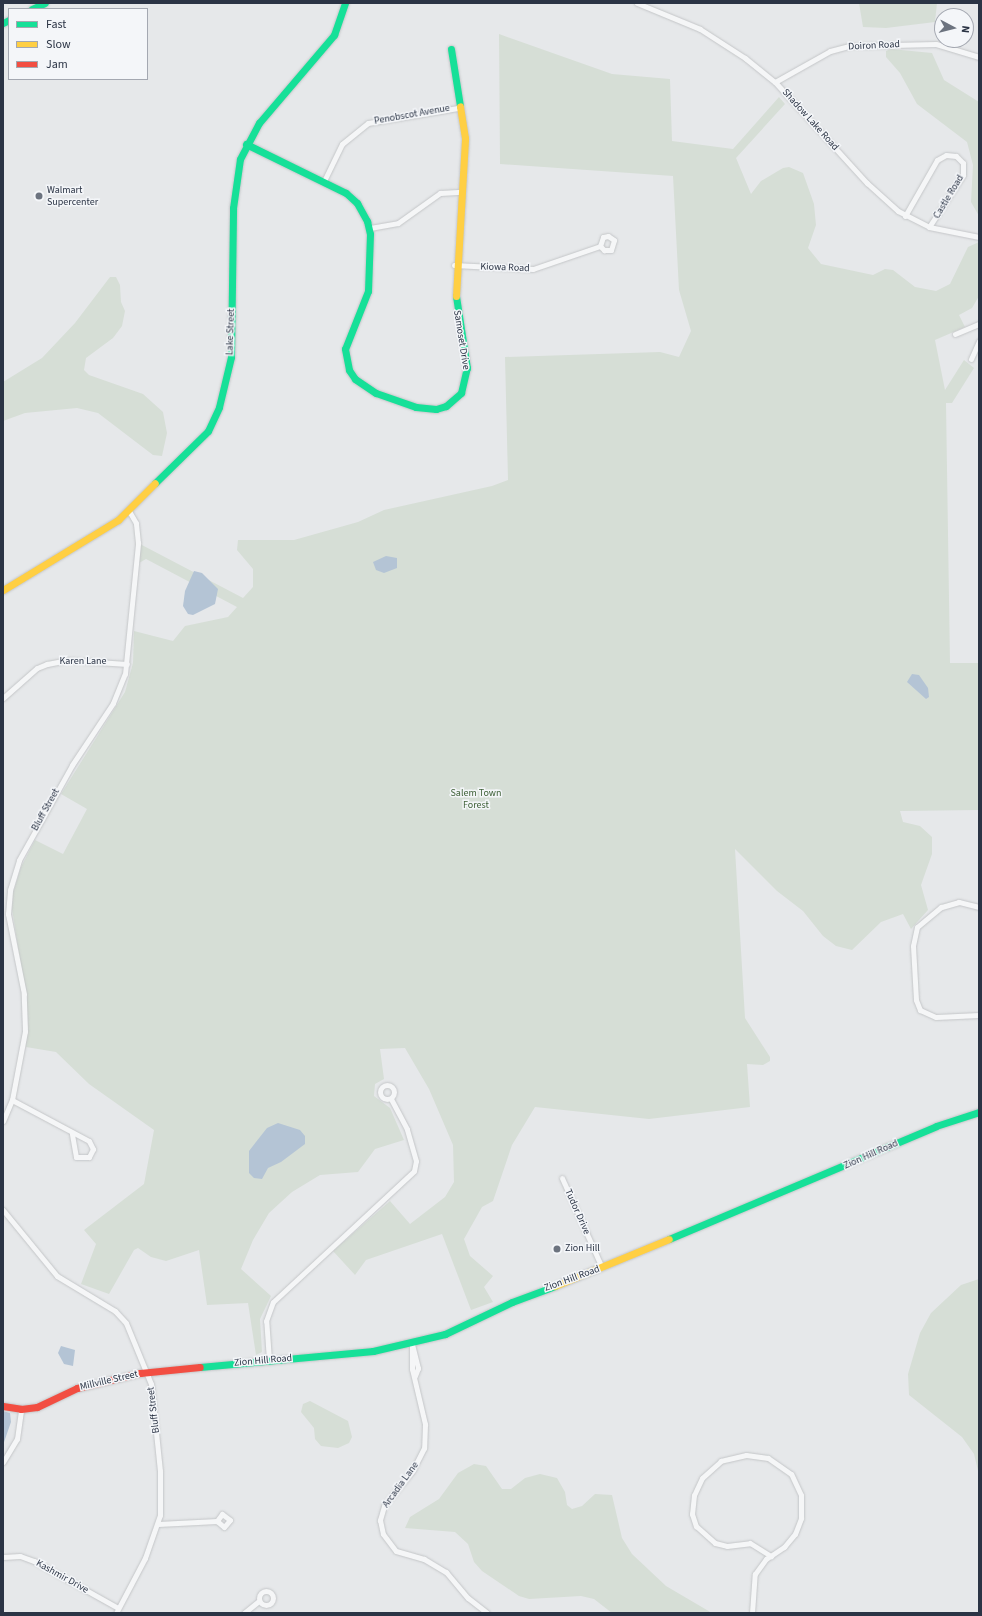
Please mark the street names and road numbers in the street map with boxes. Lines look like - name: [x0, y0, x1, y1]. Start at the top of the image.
- street label: Doiron Road: [848, 39, 900, 53]
- street label: Shadow Lake Road: [779, 87, 841, 153]
- street label: Penobscot Avenue: [373, 102, 451, 128]
- street label: Castle Road: [931, 173, 967, 221]
- street label: Kiowa Road: [480, 261, 530, 275]
- street label: Lake Street: [224, 308, 238, 356]
- street label: Samoset Drive: [450, 309, 472, 371]
- street label: Karen Lane: [60, 656, 106, 668]
- street label: Bluff Street: [29, 787, 63, 833]
- street label: Zion Hill Road: [842, 1138, 900, 1172]
- street label: Tudor Drive: [562, 1187, 592, 1237]
- street label: Zion Hill Road: [543, 1263, 601, 1295]
- street label: Zion Hill Road: [233, 1352, 293, 1370]
- street label: Millville Street: [79, 1369, 139, 1393]
- street label: Bluff Street: [145, 1386, 163, 1434]
- street label: Arcadia Lane: [380, 1460, 422, 1510]
- street label: Kashmir Drive: [34, 1558, 90, 1596]

